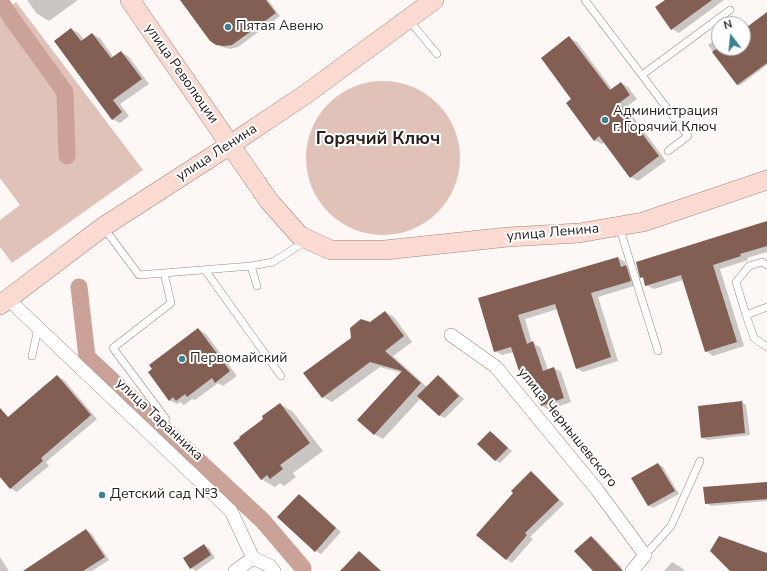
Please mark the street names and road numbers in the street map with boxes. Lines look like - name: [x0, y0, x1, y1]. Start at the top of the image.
- street label: улица Революции: [140, 21, 222, 127]
- street label: улица Ленина: [174, 121, 260, 185]
- street label: улица Ленина: [506, 221, 600, 245]
- street label: улица Чернышевского: [514, 365, 620, 491]
- street label: улица Таранника: [112, 375, 206, 465]

